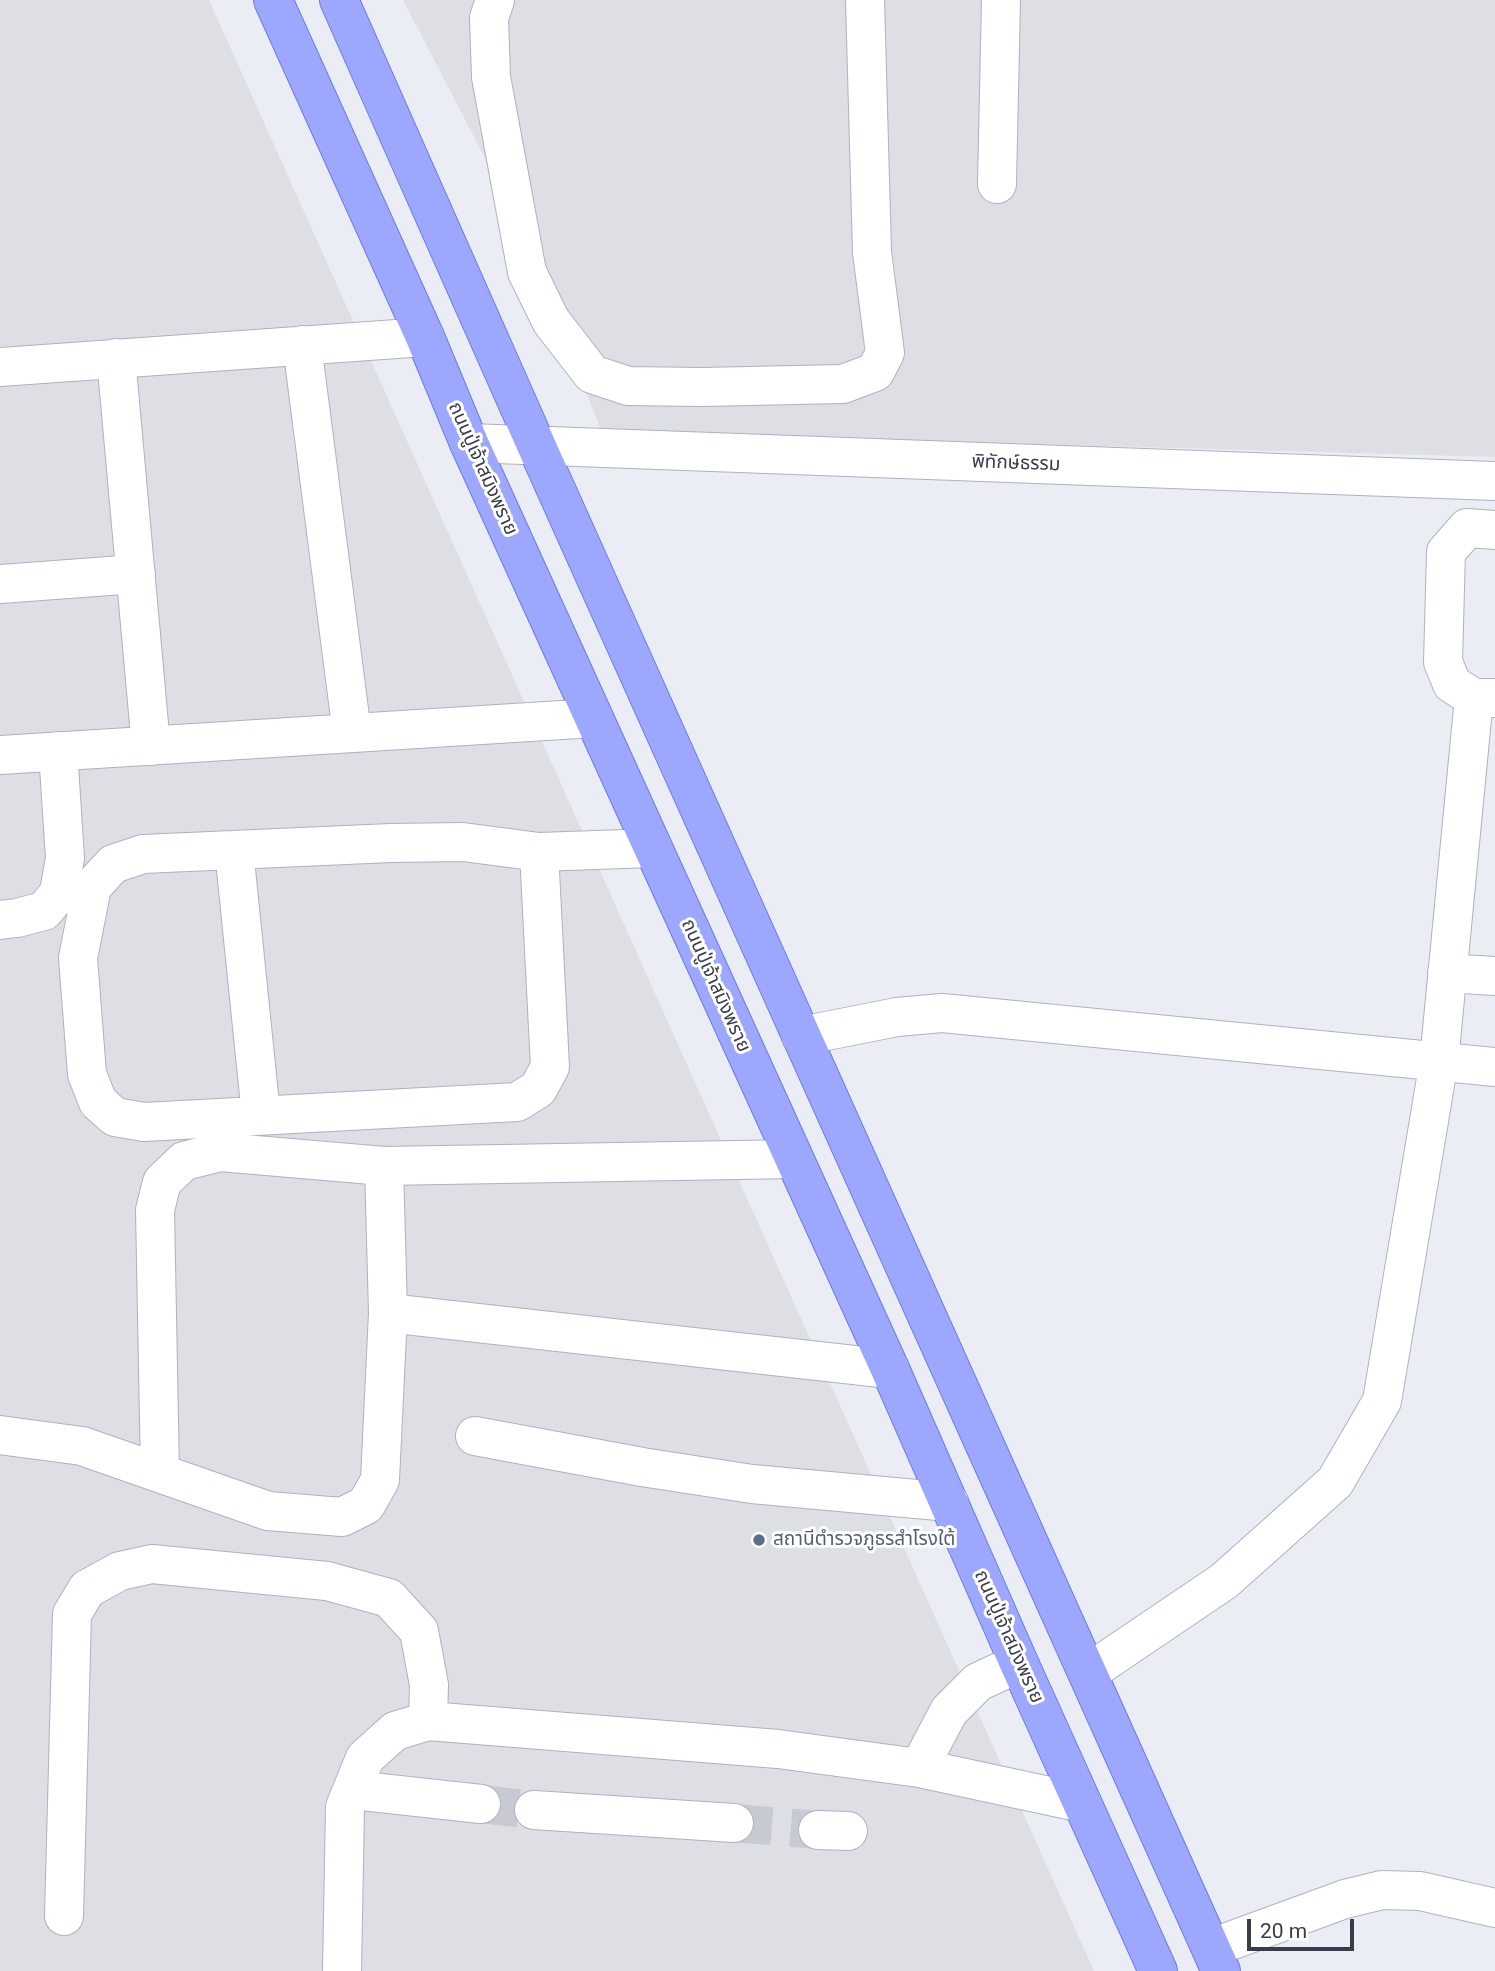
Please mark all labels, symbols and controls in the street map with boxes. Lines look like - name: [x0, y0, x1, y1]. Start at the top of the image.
- street label: ถนนปู่เจ้าสมิงพราย: [442, 399, 522, 539]
- street label: พิทักษ์ธรรม: [971, 451, 1061, 477]
- street label: ถนนปู่เจ้าสมิงพราย: [675, 916, 755, 1056]
- place label: สถานีตำรวจภูธรสำโรงใต้: [773, 1529, 955, 1551]
- marker: สถานีตำรวจภูธรสำโรงใต้: [751, 1532, 767, 1548]
- street label: ถนนปู่เจ้าสมิงพราย: [968, 1567, 1048, 1707]
- scale bar: [1250, 1904, 1357, 1948]
- text: 20 m: [1260, 1919, 1307, 1943]

